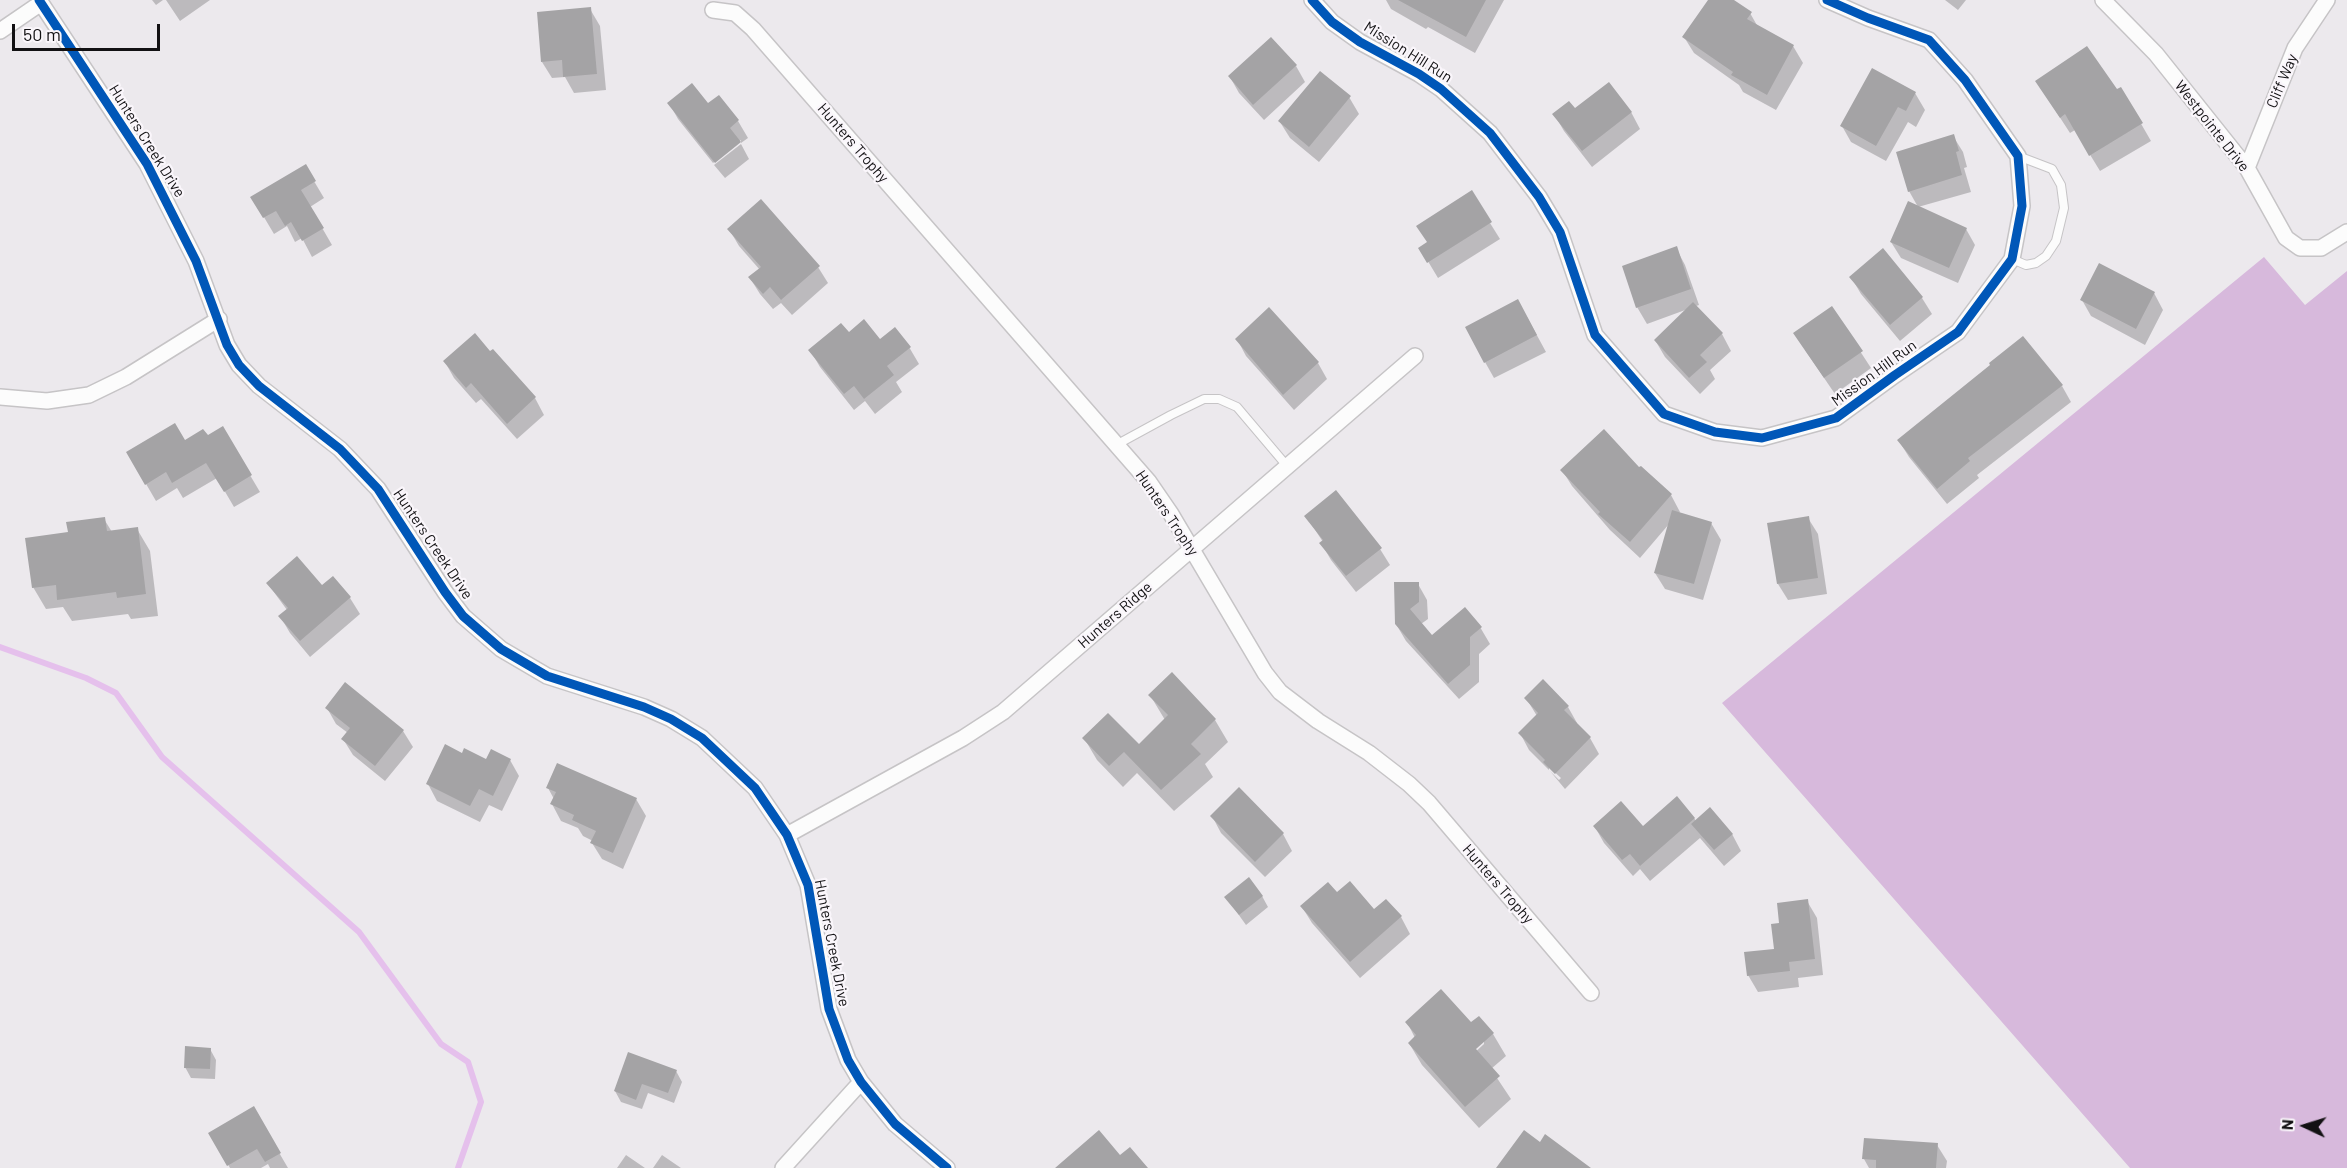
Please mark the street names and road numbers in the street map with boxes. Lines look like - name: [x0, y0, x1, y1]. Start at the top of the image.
- street label: Mission Hill Run: [1361, 18, 1455, 86]
- street label: Cliff Way: [2263, 51, 2301, 111]
- street label: Westpointe Drive: [2171, 77, 2253, 175]
- street label: Hunters Creek Drive: [105, 81, 189, 201]
- street label: Hunters Trophy: [814, 100, 892, 186]
- street label: Mission Hill Run: [1828, 336, 1920, 410]
- street label: Hunters Trophy: [1132, 467, 1202, 559]
- street label: Hunters Creek Drive: [389, 485, 477, 603]
- street label: Hunters Ridge: [1074, 578, 1156, 652]
- street label: Hunters Trophy: [1459, 841, 1537, 927]
- street label: Hunters Creek Drive: [811, 878, 853, 1008]

